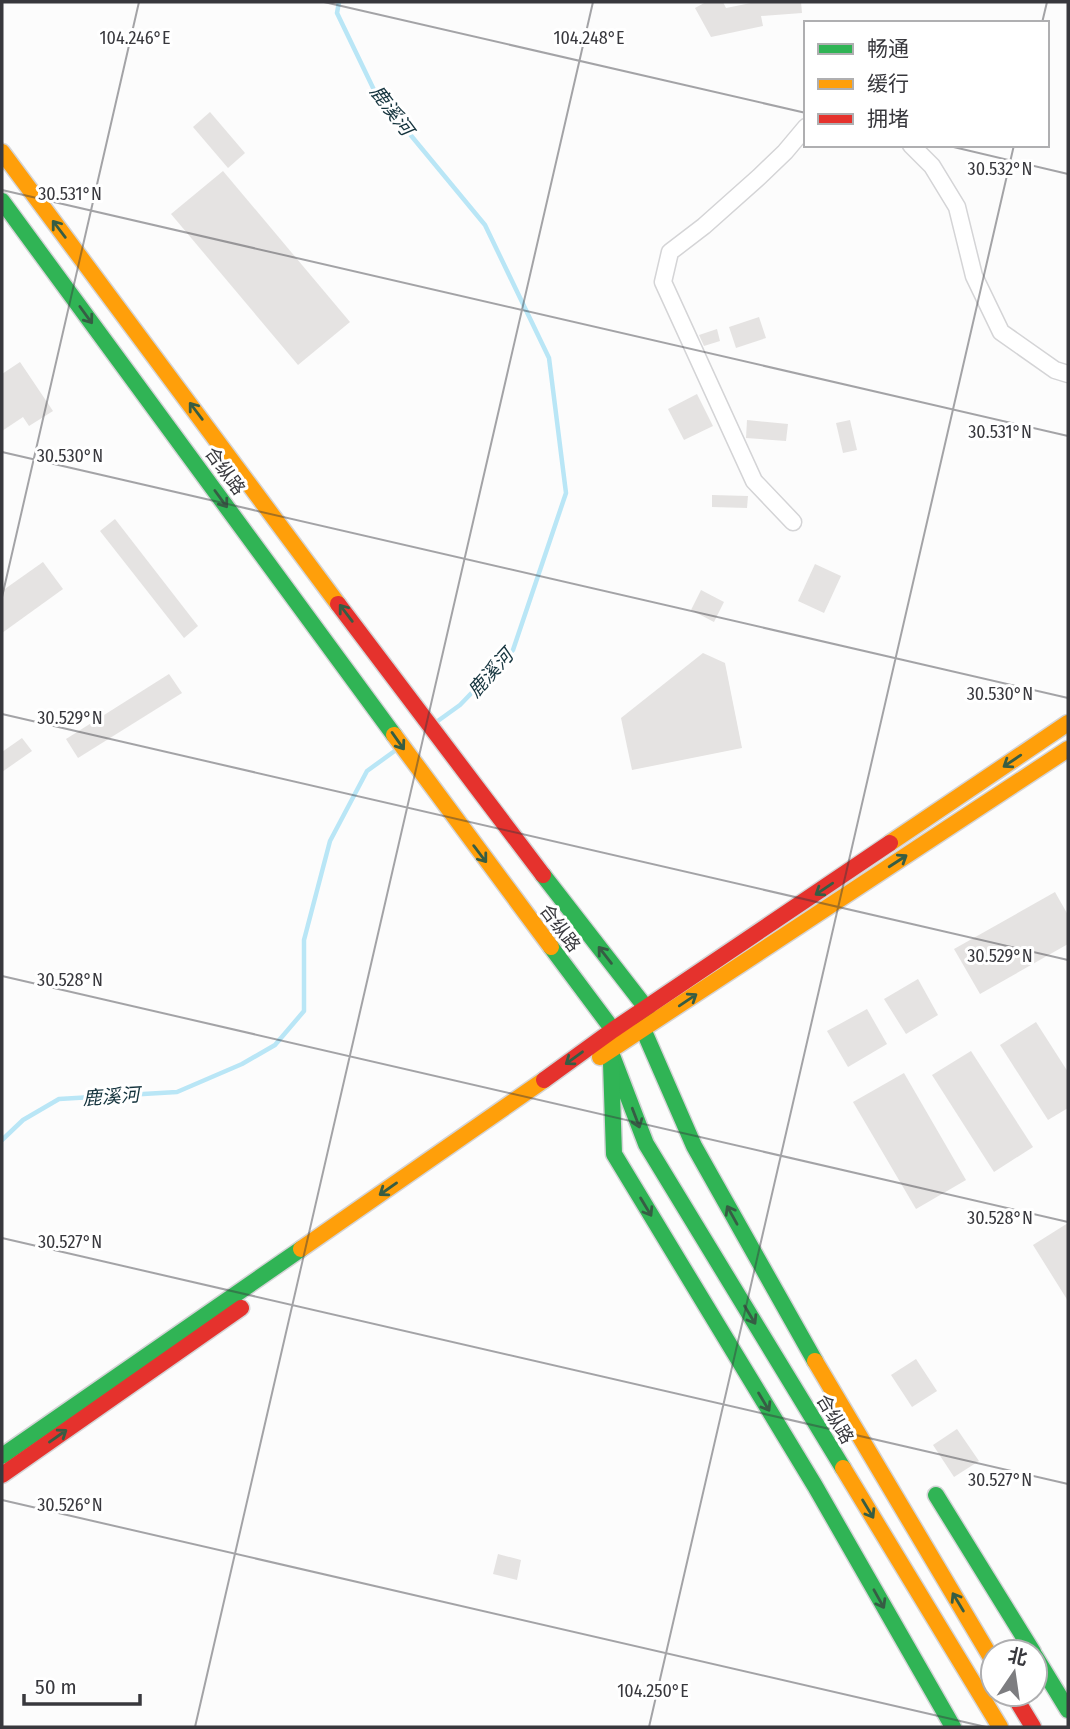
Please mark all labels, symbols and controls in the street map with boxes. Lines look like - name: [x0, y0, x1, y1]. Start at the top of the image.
- legend: [804, 21, 1049, 147]
- text: 104.246°E: [100, 27, 170, 49]
- text: 104.248°E: [553, 27, 625, 49]
- text: 畅通: [867, 36, 909, 62]
- text: 缓行: [867, 71, 909, 97]
- water label: 鹿溪河: [365, 81, 420, 143]
- text: 拥堵: [867, 106, 909, 132]
- text: 30.532°N: [968, 158, 1032, 180]
- text: 30.531°N: [38, 183, 102, 205]
- one-way arrow: [52, 220, 67, 239]
- one-way arrow: [78, 306, 93, 325]
- one-way arrow: [188, 403, 203, 421]
- text: 30.531°N: [968, 421, 1032, 443]
- street label: 合纵路: [200, 443, 250, 499]
- text: 30.530°N: [37, 445, 103, 467]
- one-way arrow: [213, 489, 228, 508]
- one-way arrow: [339, 604, 354, 623]
- water label: 鹿溪河: [463, 641, 521, 702]
- text: 30.530°N: [967, 683, 1033, 705]
- text: 30.529°N: [37, 707, 103, 729]
- one-way arrow: [391, 731, 405, 750]
- one-way arrow: [1003, 754, 1022, 769]
- one-way arrow: [473, 844, 488, 862]
- one-way arrow: [888, 854, 908, 868]
- one-way arrow: [814, 882, 834, 896]
- street label: 合纵路: [535, 900, 585, 956]
- text: 30.529°N: [967, 945, 1033, 967]
- one-way arrow: [597, 947, 612, 965]
- text: 30.528°N: [37, 969, 103, 991]
- one-way arrow: [678, 992, 697, 1007]
- one-way arrow: [565, 1051, 584, 1065]
- water label: 鹿溪河: [82, 1083, 144, 1110]
- one-way arrow: [631, 1107, 643, 1129]
- one-way arrow: [379, 1182, 398, 1196]
- one-way arrow: [640, 1197, 654, 1217]
- one-way arrow: [725, 1206, 739, 1226]
- text: 30.528°N: [967, 1207, 1033, 1229]
- text: 30.527°N: [38, 1231, 102, 1253]
- one-way arrow: [743, 1304, 757, 1324]
- street label: 合纵路: [812, 1390, 858, 1448]
- one-way arrow: [757, 1392, 772, 1411]
- one-way arrow: [48, 1429, 67, 1443]
- text: 30.527°N: [968, 1469, 1032, 1491]
- text: 30.526°N: [37, 1494, 103, 1516]
- one-way arrow: [861, 1499, 875, 1519]
- one-way arrow: [872, 1588, 886, 1608]
- one-way arrow: [951, 1593, 965, 1613]
- north arrow: [979, 1638, 1049, 1708]
- text: 北: [1006, 1644, 1030, 1670]
- scale bar: [24, 1662, 140, 1706]
- text: 50 m: [35, 1674, 77, 1700]
- text: 104.250°E: [617, 1680, 689, 1702]

